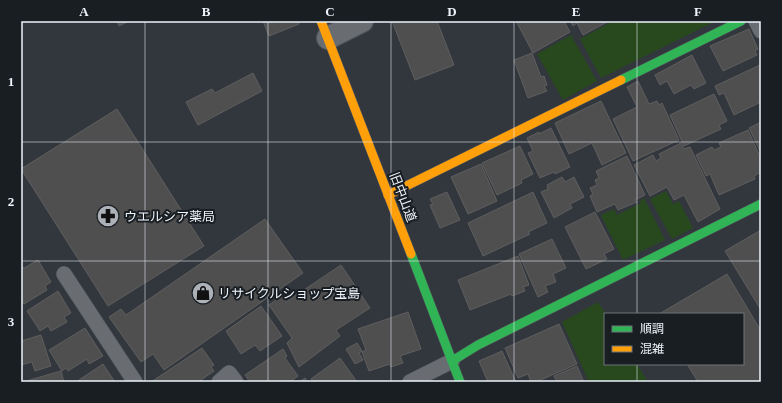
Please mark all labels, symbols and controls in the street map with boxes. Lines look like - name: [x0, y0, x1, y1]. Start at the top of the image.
- text: A: [79, 4, 89, 19]
- text: B: [202, 4, 211, 19]
- text: C: [325, 4, 335, 19]
- text: D: [447, 4, 457, 19]
- text: E: [572, 4, 580, 19]
- text: F: [694, 4, 702, 19]
- text: 1: [8, 74, 14, 89]
- street label: 旧中山道: [387, 170, 419, 224]
- text: 2: [8, 194, 14, 209]
- pharmacy icon: ウエルシア薬局: [95, 203, 121, 229]
- place label: ウエルシア薬局: [124, 209, 215, 224]
- shop icon: リサイクルショップ宝島: [190, 280, 216, 306]
- place label: リサイクルショップ宝島: [218, 286, 360, 301]
- legend: [604, 313, 744, 365]
- text: 3: [8, 314, 15, 329]
- text: 順調: [640, 322, 664, 336]
- text: 混雑: [640, 342, 664, 356]

